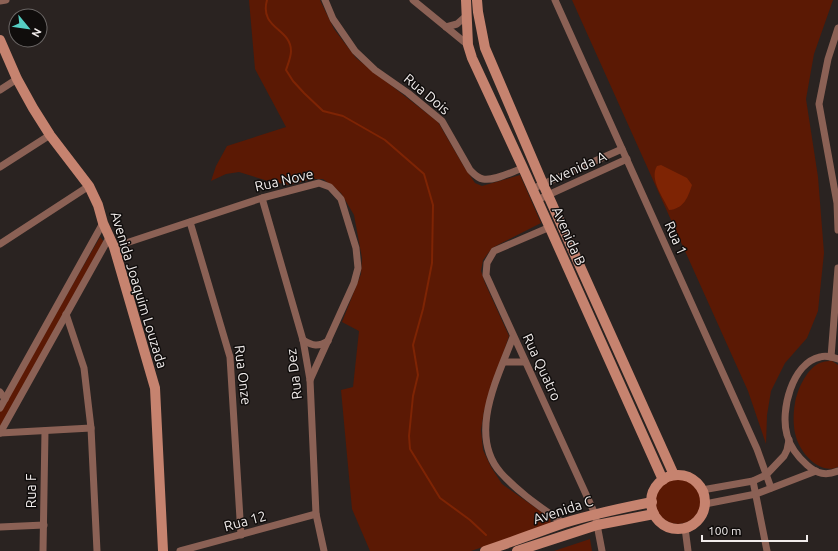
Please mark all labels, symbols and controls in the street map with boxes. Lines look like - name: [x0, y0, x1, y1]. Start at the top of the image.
- north arrow: [8, 8, 48, 48]
- text: N: [30, 26, 44, 39]
- street label: Rua Dois: [401, 70, 453, 118]
- street label: Avenida A: [545, 148, 609, 188]
- street label: Rua Nove: [253, 165, 315, 195]
- street label: Avenida B: [549, 204, 589, 268]
- street label: Avenida Joaquim Louzada: [108, 210, 170, 370]
- street label: Rua 1: [662, 219, 690, 257]
- street label: Rua Quatro: [520, 331, 564, 403]
- street label: Rua Onze: [231, 344, 255, 406]
- street label: Rua Dez: [283, 348, 305, 400]
- street label: Rua F: [23, 474, 39, 508]
- street label: Avenida C: [531, 493, 595, 527]
- street label: Rua 12: [222, 508, 268, 534]
- scale bar: [702, 517, 807, 543]
- text: 100 m: [708, 524, 741, 537]

